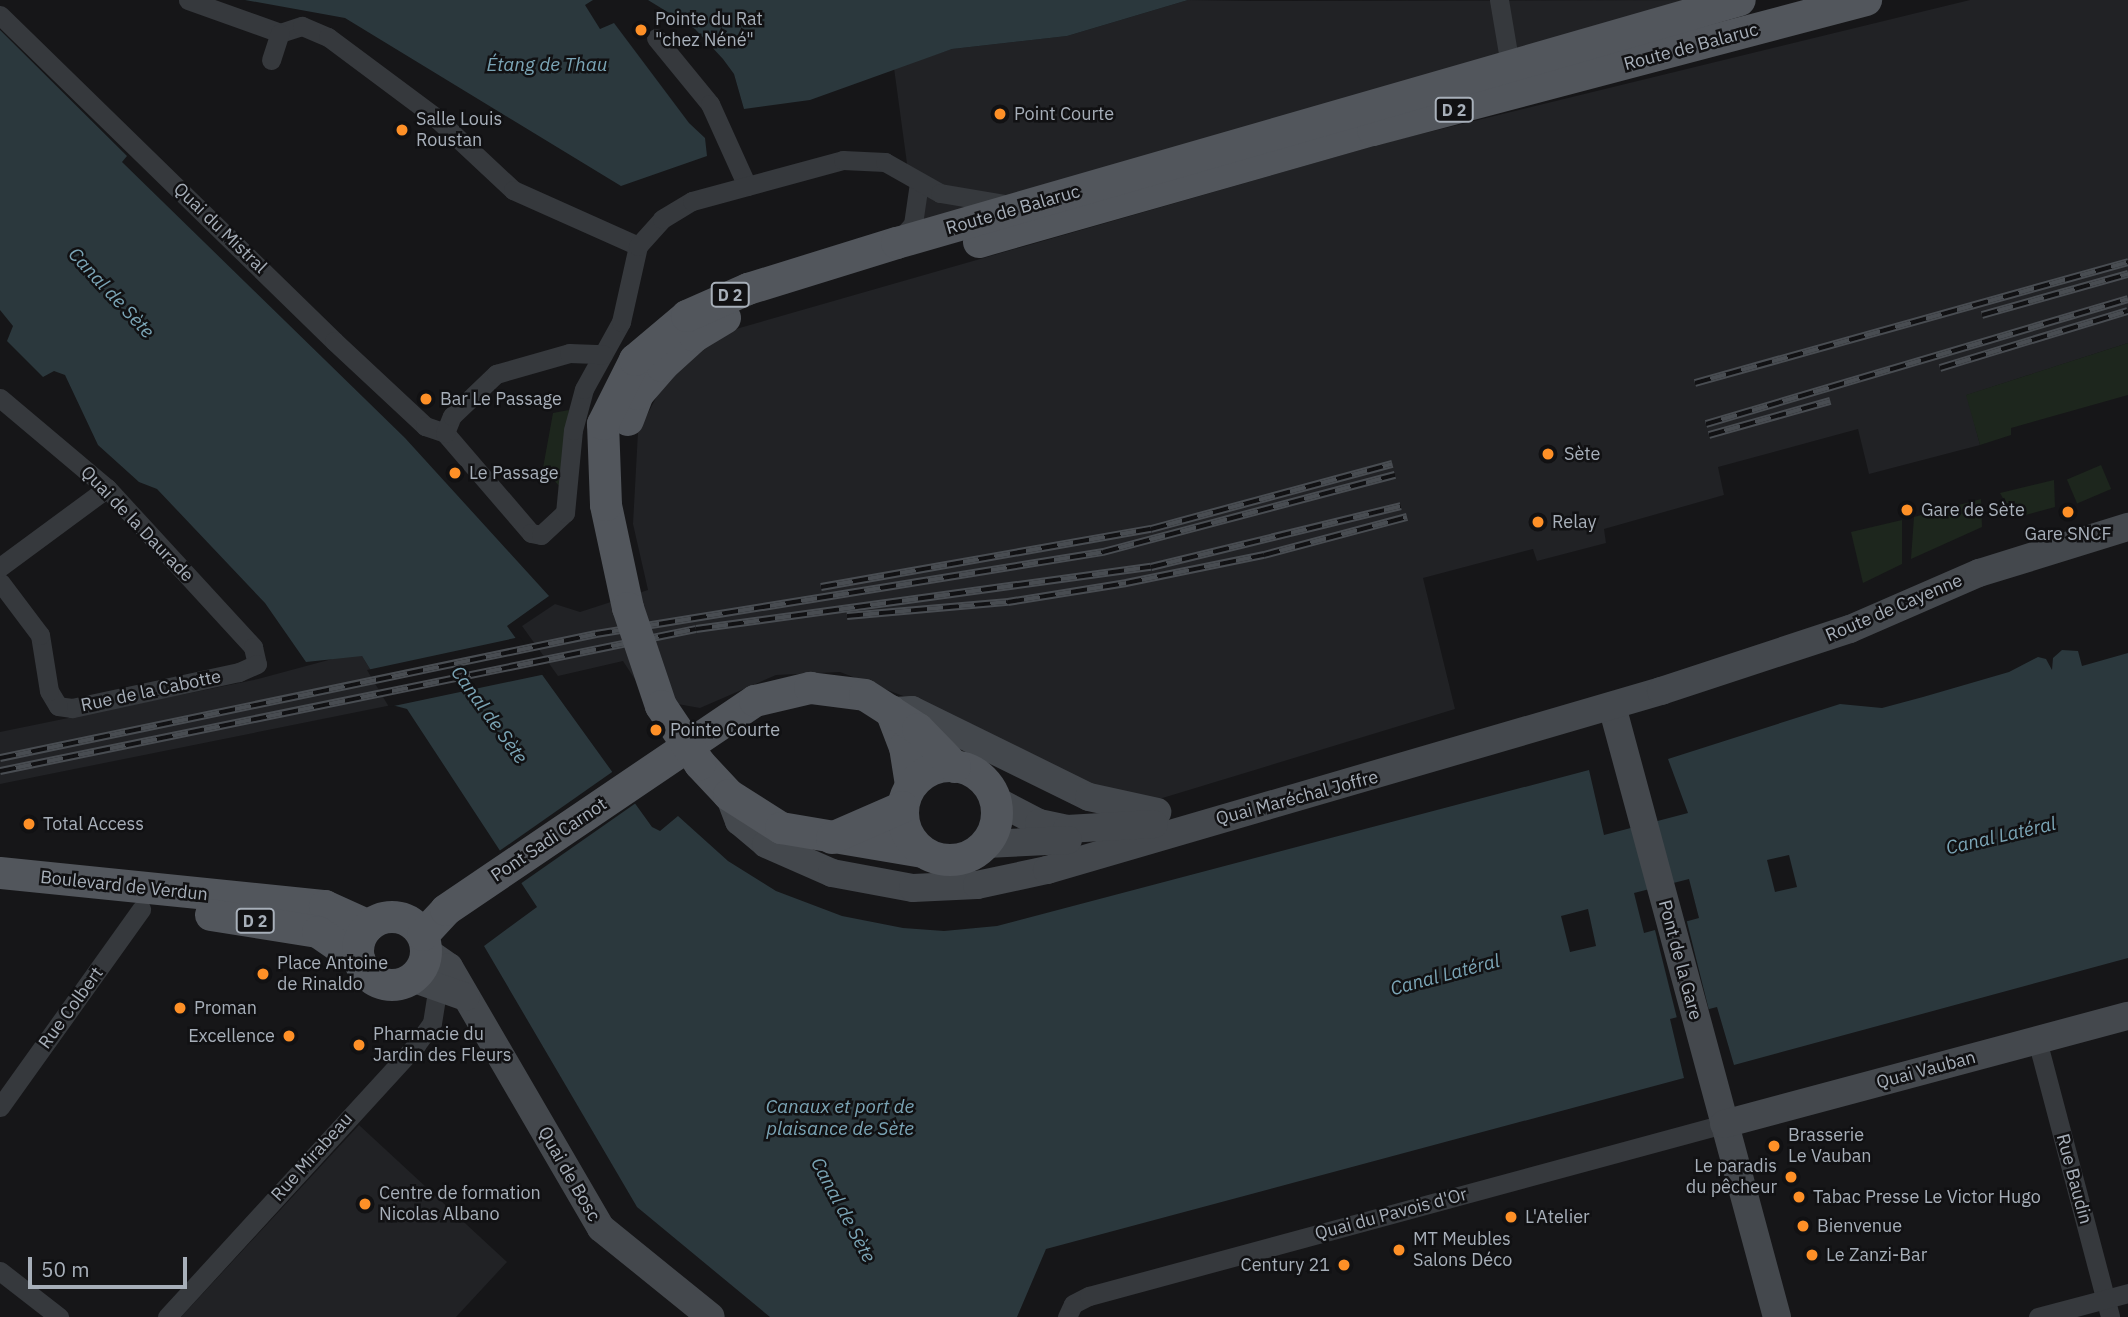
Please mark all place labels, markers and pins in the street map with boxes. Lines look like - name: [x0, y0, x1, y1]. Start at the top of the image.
- place label: Pointe du Rat "chez Néné": [655, 9, 763, 52]
- marker: Pointe du Rat "chez Néné": [633, 22, 649, 38]
- place label: Point Courte: [1014, 103, 1114, 125]
- marker: Point Courte: [992, 106, 1008, 122]
- place label: Salle Louis Roustan: [416, 109, 502, 152]
- marker: Salle Louis Roustan: [394, 122, 410, 138]
- place label: Bar Le Passage: [440, 388, 562, 410]
- marker: Bar Le Passage: [418, 391, 434, 407]
- place label: Sète: [1564, 443, 1600, 465]
- marker: Sète: [1538, 444, 1558, 464]
- place label: Le Passage: [469, 462, 559, 484]
- marker: Le Passage: [447, 465, 463, 481]
- place label: Gare de Sète: [1921, 499, 2025, 521]
- marker: Gare de Sète: [1899, 502, 1915, 518]
- marker: Gare SNCF: [2060, 504, 2076, 520]
- place label: Relay: [1552, 511, 1597, 533]
- marker: Relay: [1530, 514, 1546, 530]
- place label: Gare SNCF: [2024, 523, 2112, 545]
- place label: Pointe Courte: [670, 719, 780, 741]
- marker: Pointe Courte: [648, 722, 664, 738]
- place label: Total Access: [43, 813, 144, 835]
- marker: Total Access: [21, 816, 37, 832]
- place label: Place Antoine de Rinaldo: [277, 953, 388, 996]
- marker: Place Antoine de Rinaldo: [255, 966, 271, 982]
- place label: Proman: [194, 997, 257, 1019]
- marker: Proman: [172, 1000, 188, 1016]
- place label: Pharmacie du Jardin des Fleurs: [373, 1024, 511, 1066]
- place label: Excellence: [188, 1025, 275, 1047]
- marker: Excellence: [281, 1028, 297, 1044]
- marker: Pharmacie du Jardin des Fleurs: [351, 1037, 367, 1053]
- place label: Brasserie Le Vauban: [1788, 1125, 1872, 1168]
- marker: Brasserie Le Vauban: [1766, 1138, 1782, 1154]
- place label: Le paradis du pêcheur: [1686, 1156, 1777, 1198]
- marker: Le paradis du pêcheur: [1783, 1169, 1799, 1185]
- place label: Centre de formation Nicolas Albano: [379, 1183, 541, 1226]
- place label: Tabac Presse Le Victor Hugo: [1813, 1186, 2041, 1208]
- marker: Tabac Presse Le Victor Hugo: [1791, 1189, 1807, 1205]
- marker: Centre de formation Nicolas Albano: [357, 1196, 373, 1212]
- place label: L'Atelier: [1525, 1206, 1590, 1228]
- marker: L'Atelier: [1503, 1209, 1519, 1225]
- place label: Bienvenue: [1817, 1215, 1902, 1237]
- marker: Bienvenue: [1795, 1218, 1811, 1234]
- place label: MT Meubles Salons Déco: [1413, 1229, 1512, 1272]
- marker: MT Meubles Salons Déco: [1391, 1242, 1407, 1258]
- place label: Le Zanzi-Bar: [1826, 1244, 1927, 1266]
- marker: Le Zanzi-Bar: [1804, 1247, 1820, 1263]
- place label: Century 21: [1241, 1254, 1330, 1276]
- marker: Century 21: [1336, 1257, 1352, 1273]

